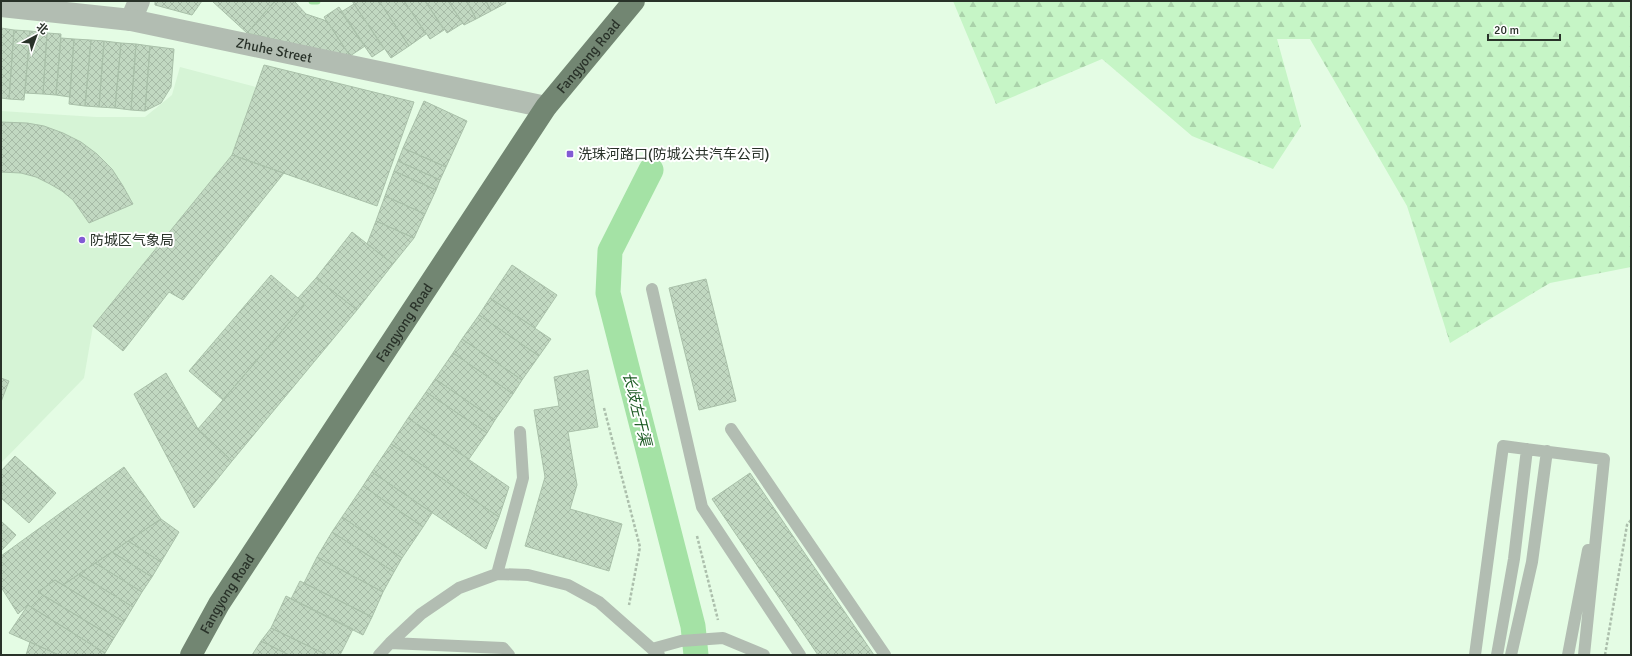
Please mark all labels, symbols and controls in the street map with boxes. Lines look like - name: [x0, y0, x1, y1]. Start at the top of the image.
- north arrow: [16, 16, 56, 56]
- street label: Fangyong Road: [553, 16, 624, 97]
- scale bar: [1488, 16, 1560, 42]
- text: 北: [34, 20, 51, 37]
- text: 20 m: [1494, 23, 1519, 38]
- street label: Zhuhe Street: [234, 34, 314, 67]
- place label: 洗珠河路口(防城公共汽车公司): [578, 146, 769, 163]
- marker: 洗珠河路口(防城公共汽车公司): [565, 149, 575, 159]
- place label: 防城区气象局: [90, 232, 174, 249]
- marker: 防城区气象局: [77, 235, 87, 245]
- street label: Fangyong Road: [372, 280, 437, 365]
- water label: 长歧左干渠: [619, 370, 655, 449]
- street label: Fangyong Road: [196, 551, 259, 637]

